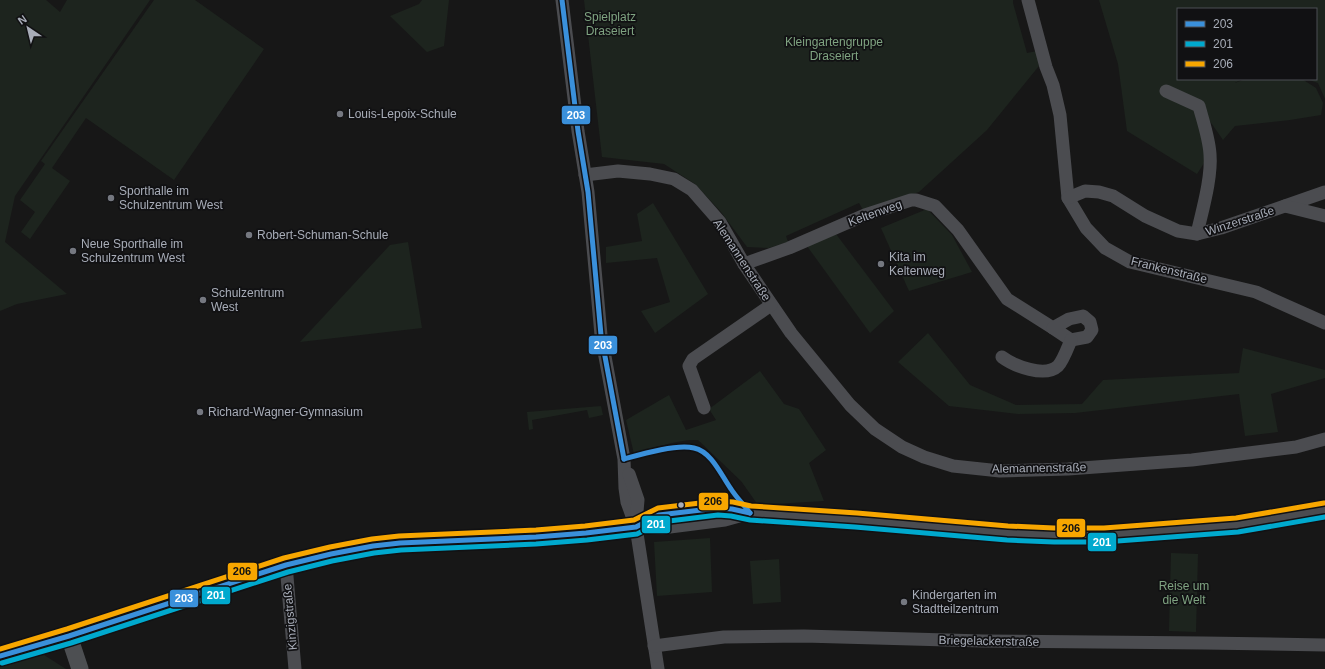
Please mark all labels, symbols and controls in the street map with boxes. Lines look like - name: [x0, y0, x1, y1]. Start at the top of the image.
- north arrow: [8, 8, 48, 48]
- legend: [1177, 8, 1317, 80]
- park label: Spielplatz Draseiert: [584, 10, 636, 38]
- text: N: [16, 13, 29, 27]
- text: 203: [1213, 17, 1233, 31]
- park label: Kleingartengruppe Draseiert: [785, 35, 883, 63]
- text: 201: [1213, 37, 1233, 51]
- text: 206: [1213, 57, 1233, 71]
- line badge: 203: [561, 105, 591, 125]
- place label: Louis-Lepoix-Schule: [348, 107, 457, 121]
- marker: Louis-Lepoix-Schule: [335, 109, 345, 119]
- text: 203: [567, 109, 585, 121]
- place label: Sporthalle im Schulzentrum West: [119, 184, 223, 212]
- marker: Sporthalle im Schulzentrum West: [106, 193, 116, 203]
- street label: Keltenweg: [846, 197, 904, 229]
- street label: Winzerstraße: [1204, 203, 1276, 239]
- street label: Alemannenstraße: [710, 216, 774, 304]
- place label: Robert-Schuman-Schule: [257, 228, 389, 242]
- marker: Robert-Schuman-Schule: [244, 230, 254, 240]
- place label: Neue Sporthalle im Schulzentrum West: [81, 237, 185, 265]
- marker: Neue Sporthalle im Schulzentrum West: [68, 246, 78, 256]
- place label: Kita im Keltenweg: [889, 250, 945, 278]
- street label: Frankenstraße: [1129, 254, 1209, 286]
- marker: Kita im Keltenweg: [876, 259, 886, 269]
- place label: Schulzentrum West: [211, 286, 284, 314]
- marker: Schulzentrum West: [198, 295, 208, 305]
- line badge: 203: [588, 335, 618, 355]
- text: 203: [594, 339, 612, 351]
- place label: Richard-Wagner-Gymnasium: [208, 405, 363, 419]
- marker: Richard-Wagner-Gymnasium: [195, 407, 205, 417]
- street label: Alemannenstraße: [992, 460, 1087, 476]
- line badge: 206: [698, 492, 729, 511]
- text: 206: [704, 495, 722, 507]
- unlabelled marker: [676, 500, 686, 510]
- line badge: 201: [641, 515, 671, 534]
- text: 201: [647, 518, 665, 530]
- line badge: 206: [1056, 518, 1086, 538]
- text: 206: [1062, 522, 1080, 534]
- line badge: 201: [1087, 532, 1117, 552]
- text: 201: [1093, 536, 1111, 548]
- line badge: 206: [227, 562, 258, 581]
- text: 206: [233, 565, 251, 577]
- park label: Reise um die Welt: [1159, 579, 1209, 607]
- street label: Kinzigstraße: [280, 583, 300, 651]
- line badge: 201: [201, 586, 231, 605]
- place label: Kindergarten im Stadtteilzentrum: [912, 588, 999, 616]
- line badge: 203: [169, 589, 199, 608]
- text: 201: [207, 589, 225, 601]
- text: 203: [175, 592, 193, 604]
- marker: Kindergarten im Stadtteilzentrum: [899, 597, 909, 607]
- street label: Briegelackerstraße: [939, 633, 1040, 649]

